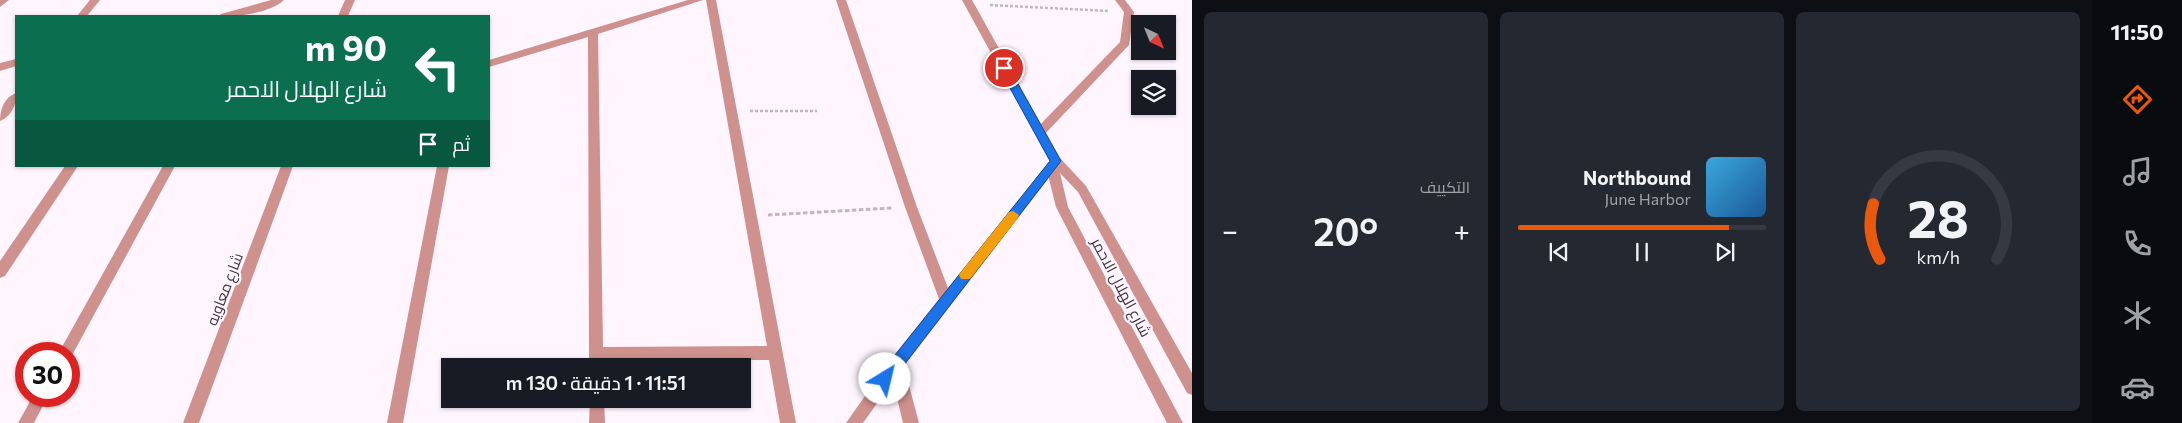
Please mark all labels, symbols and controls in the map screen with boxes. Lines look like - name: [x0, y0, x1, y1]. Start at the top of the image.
- north arrow: [1131, 15, 1176, 60]
- map controls: [1131, 15, 1176, 115]
- text: 11:50: [2110, 18, 2164, 45]
- text: 90 m: [305, 25, 387, 68]
- icon: left: [405, 35, 470, 100]
- pin: [983, 47, 1025, 89]
- icon: arrive: [990, 54, 1018, 82]
- button: layers: [1131, 70, 1176, 115]
- text: شارع الهلال الاحمر: [226, 75, 387, 102]
- icon: directions: [2120, 82, 2155, 117]
- icon: arrive: [414, 130, 442, 158]
- text: ثم: [452, 132, 470, 155]
- icon: music: [2120, 154, 2155, 189]
- text: Northbound: [1583, 166, 1691, 189]
- text: التكييف: [1420, 177, 1470, 196]
- text: 28: [1907, 185, 1969, 249]
- text: June Harbor: [1605, 189, 1691, 208]
- text: 20°: [1313, 207, 1378, 254]
- text: −: [1222, 213, 1238, 247]
- text: +: [1454, 213, 1470, 247]
- icon: phone: [2120, 226, 2155, 261]
- street label: شارع الهلال الاحمر: [1085, 234, 1156, 341]
- icon: previous: [1545, 238, 1573, 266]
- icon: pause: [1628, 238, 1656, 266]
- icon: next: [1711, 238, 1739, 266]
- text: km/h: [1916, 246, 1960, 268]
- street label: شارع معاويه: [202, 250, 249, 329]
- icon: climate: [2120, 298, 2155, 333]
- speed limit sign: 30: [15, 342, 80, 407]
- position arrow: [858, 352, 910, 404]
- icon: car: [2120, 370, 2155, 405]
- text: 11:51 · 1 دقيقة · 130 m: [506, 371, 686, 394]

